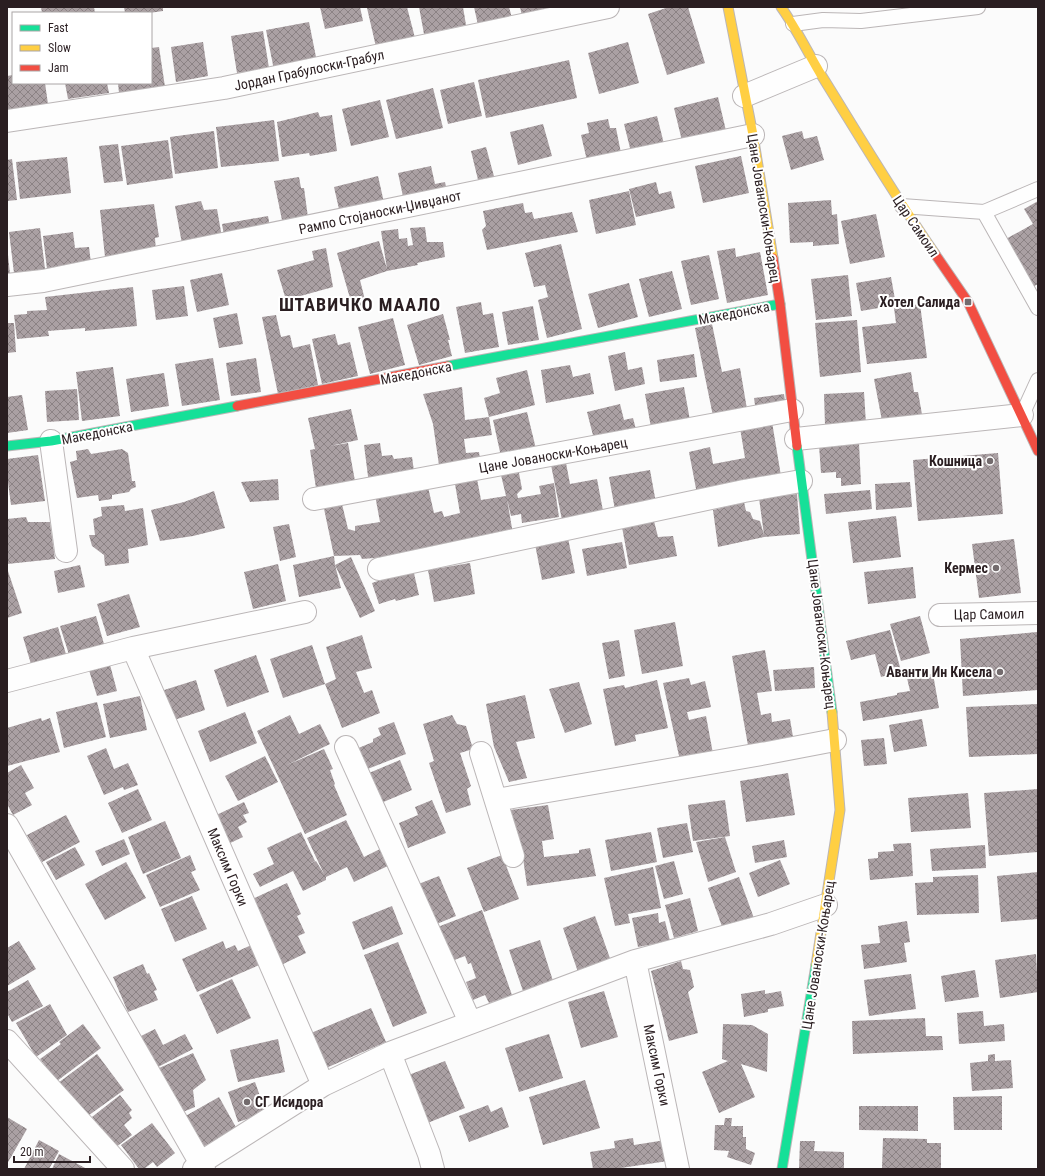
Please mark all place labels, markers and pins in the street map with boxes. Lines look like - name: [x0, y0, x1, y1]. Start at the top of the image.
- place label: Хотел Салида: [880, 294, 960, 310]
- marker: Хотел Салида: [963, 297, 973, 307]
- place label: Кошница: [929, 453, 982, 469]
- marker: Кошница: [985, 456, 995, 466]
- place label: Кермес: [944, 560, 989, 576]
- marker: Кермес: [991, 563, 1001, 573]
- place label: Аванти Ин Кисела: [886, 664, 992, 680]
- marker: Аванти Ин Кисела: [995, 667, 1005, 677]
- place label: СГ Исидора: [255, 1094, 324, 1110]
- marker: СГ Исидора: [242, 1097, 252, 1107]

